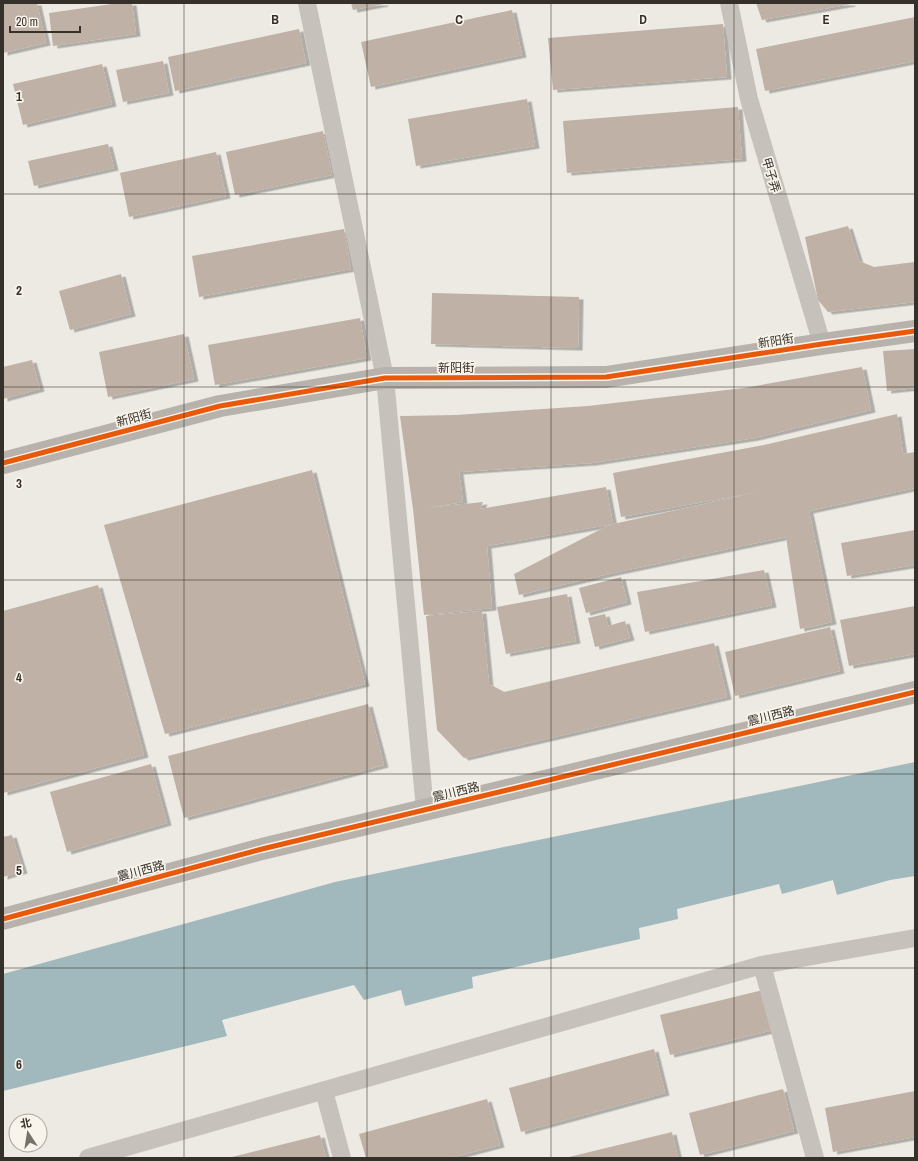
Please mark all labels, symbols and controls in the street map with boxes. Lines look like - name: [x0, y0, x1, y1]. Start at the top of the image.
- scale bar: [10, 8, 80, 34]
- text: B: [271, 11, 279, 28]
- text: C: [455, 11, 463, 28]
- text: D: [639, 11, 647, 28]
- text: E: [822, 11, 830, 28]
- text: 20 m: [16, 14, 38, 30]
- text: 1: [16, 88, 22, 105]
- street label: 甲子弄: [758, 155, 784, 195]
- text: 2: [16, 282, 22, 299]
- street label: 新阳街: [757, 330, 795, 352]
- street label: 新阳街: [438, 360, 474, 376]
- street label: 新阳街: [115, 406, 153, 430]
- text: 3: [16, 475, 22, 492]
- text: 4: [16, 669, 22, 686]
- street label: 震川西路: [746, 702, 796, 730]
- street label: 震川西路: [431, 778, 481, 806]
- street label: 震川西路: [116, 857, 166, 885]
- text: 5: [16, 862, 22, 879]
- text: 6: [16, 1056, 22, 1073]
- north arrow: [8, 1113, 48, 1153]
- text: 北: [19, 1115, 33, 1131]

